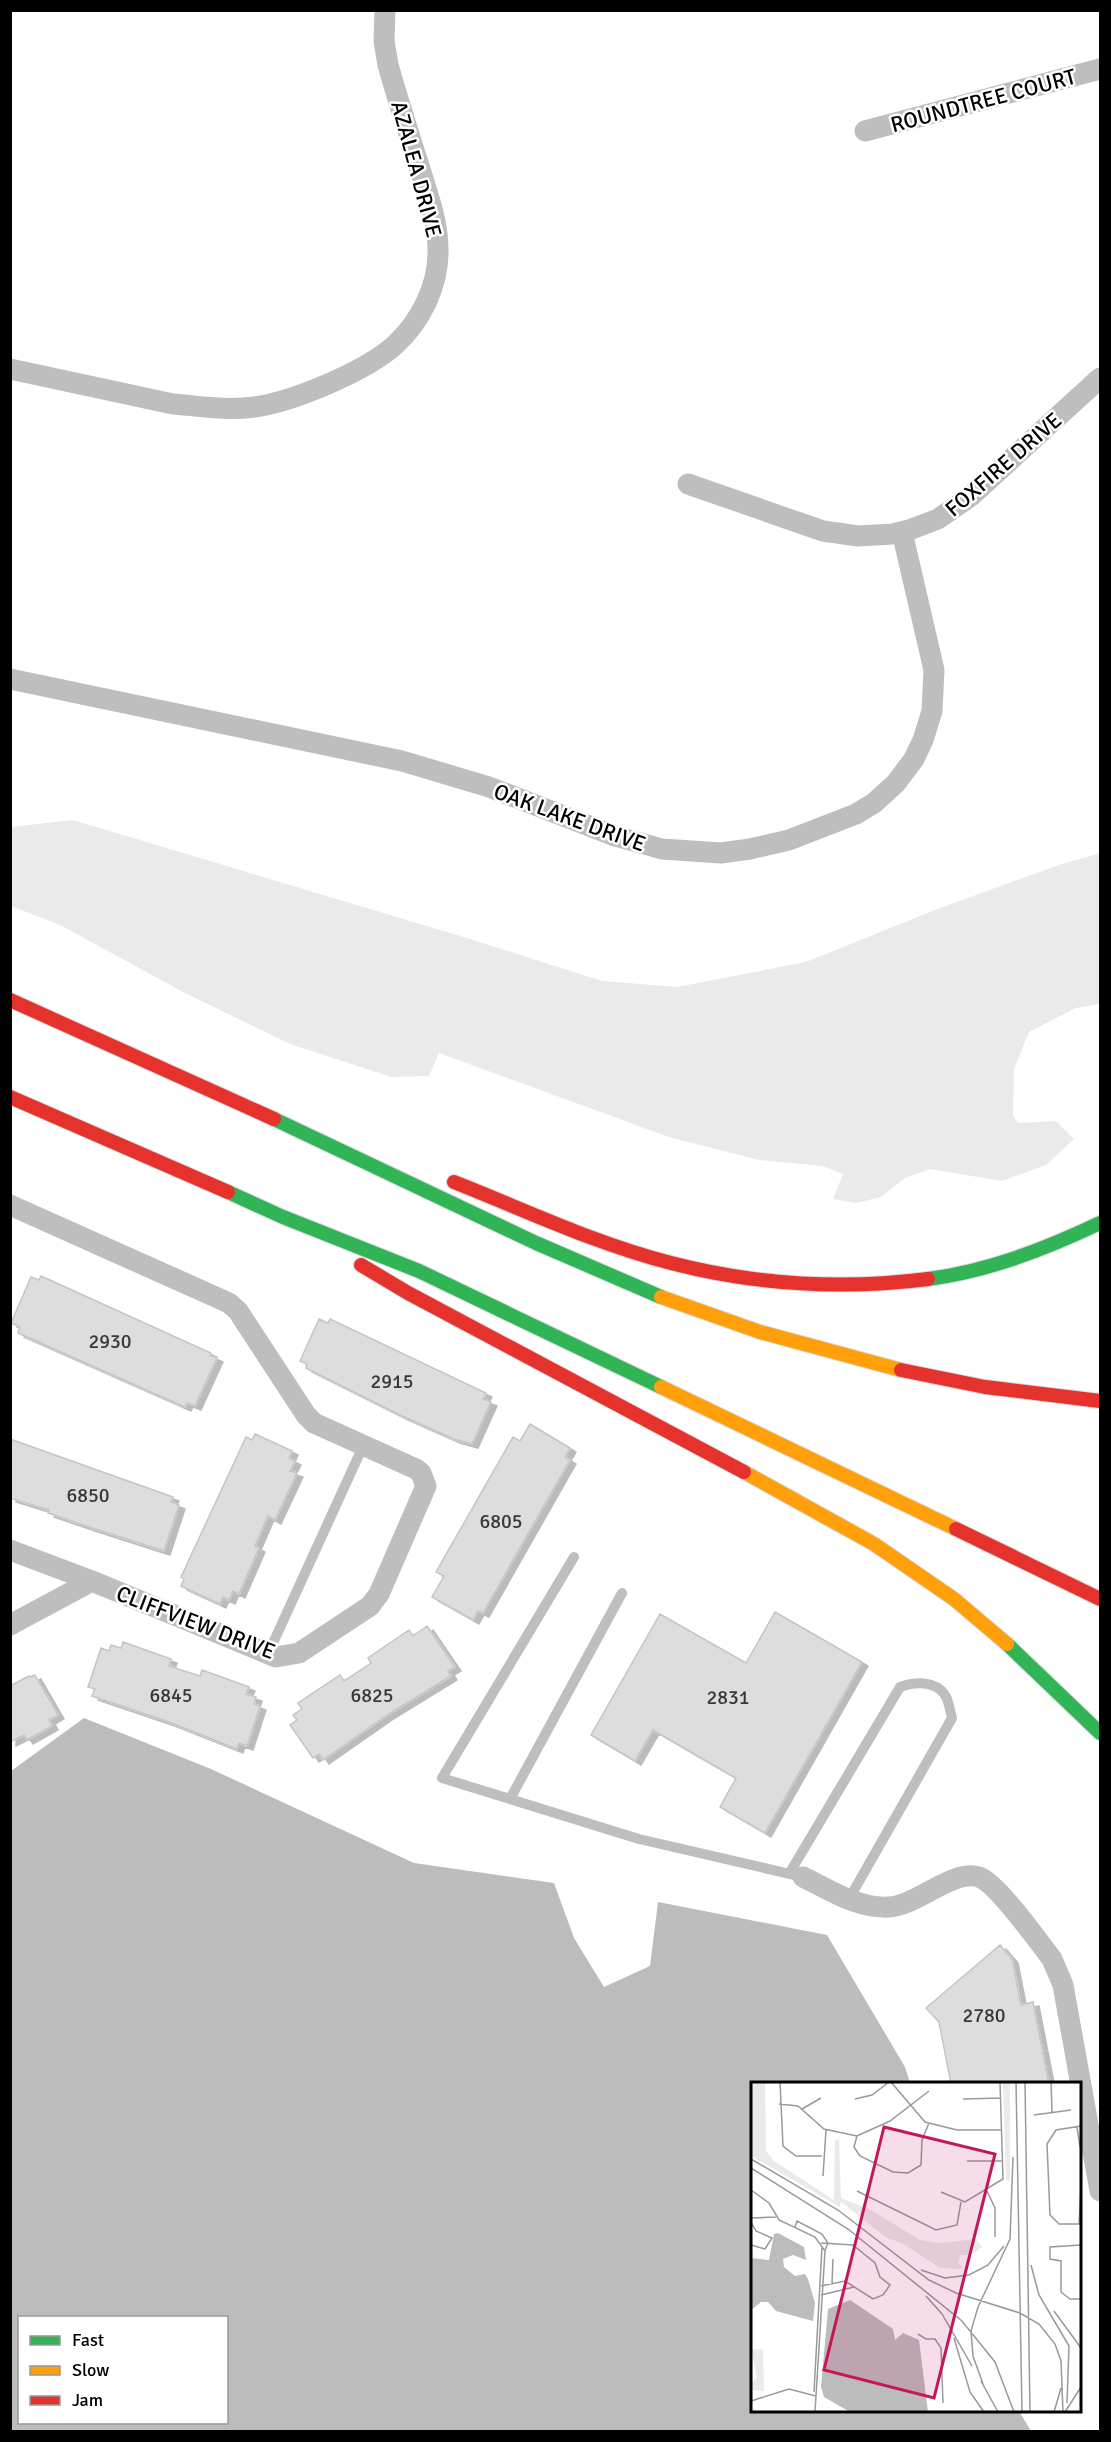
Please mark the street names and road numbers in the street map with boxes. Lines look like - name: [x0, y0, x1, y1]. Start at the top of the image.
- street label: ROUNDTREE COURT: [888, 63, 1079, 138]
- street label: AZALEA DRIVE: [385, 98, 448, 240]
- street label: FOXFIRE DRIVE: [939, 406, 1067, 522]
- street label: OAK LAKE DRIVE: [490, 777, 650, 857]
- street label: CLIFFVIEW DRIVE: [113, 1580, 279, 1665]

